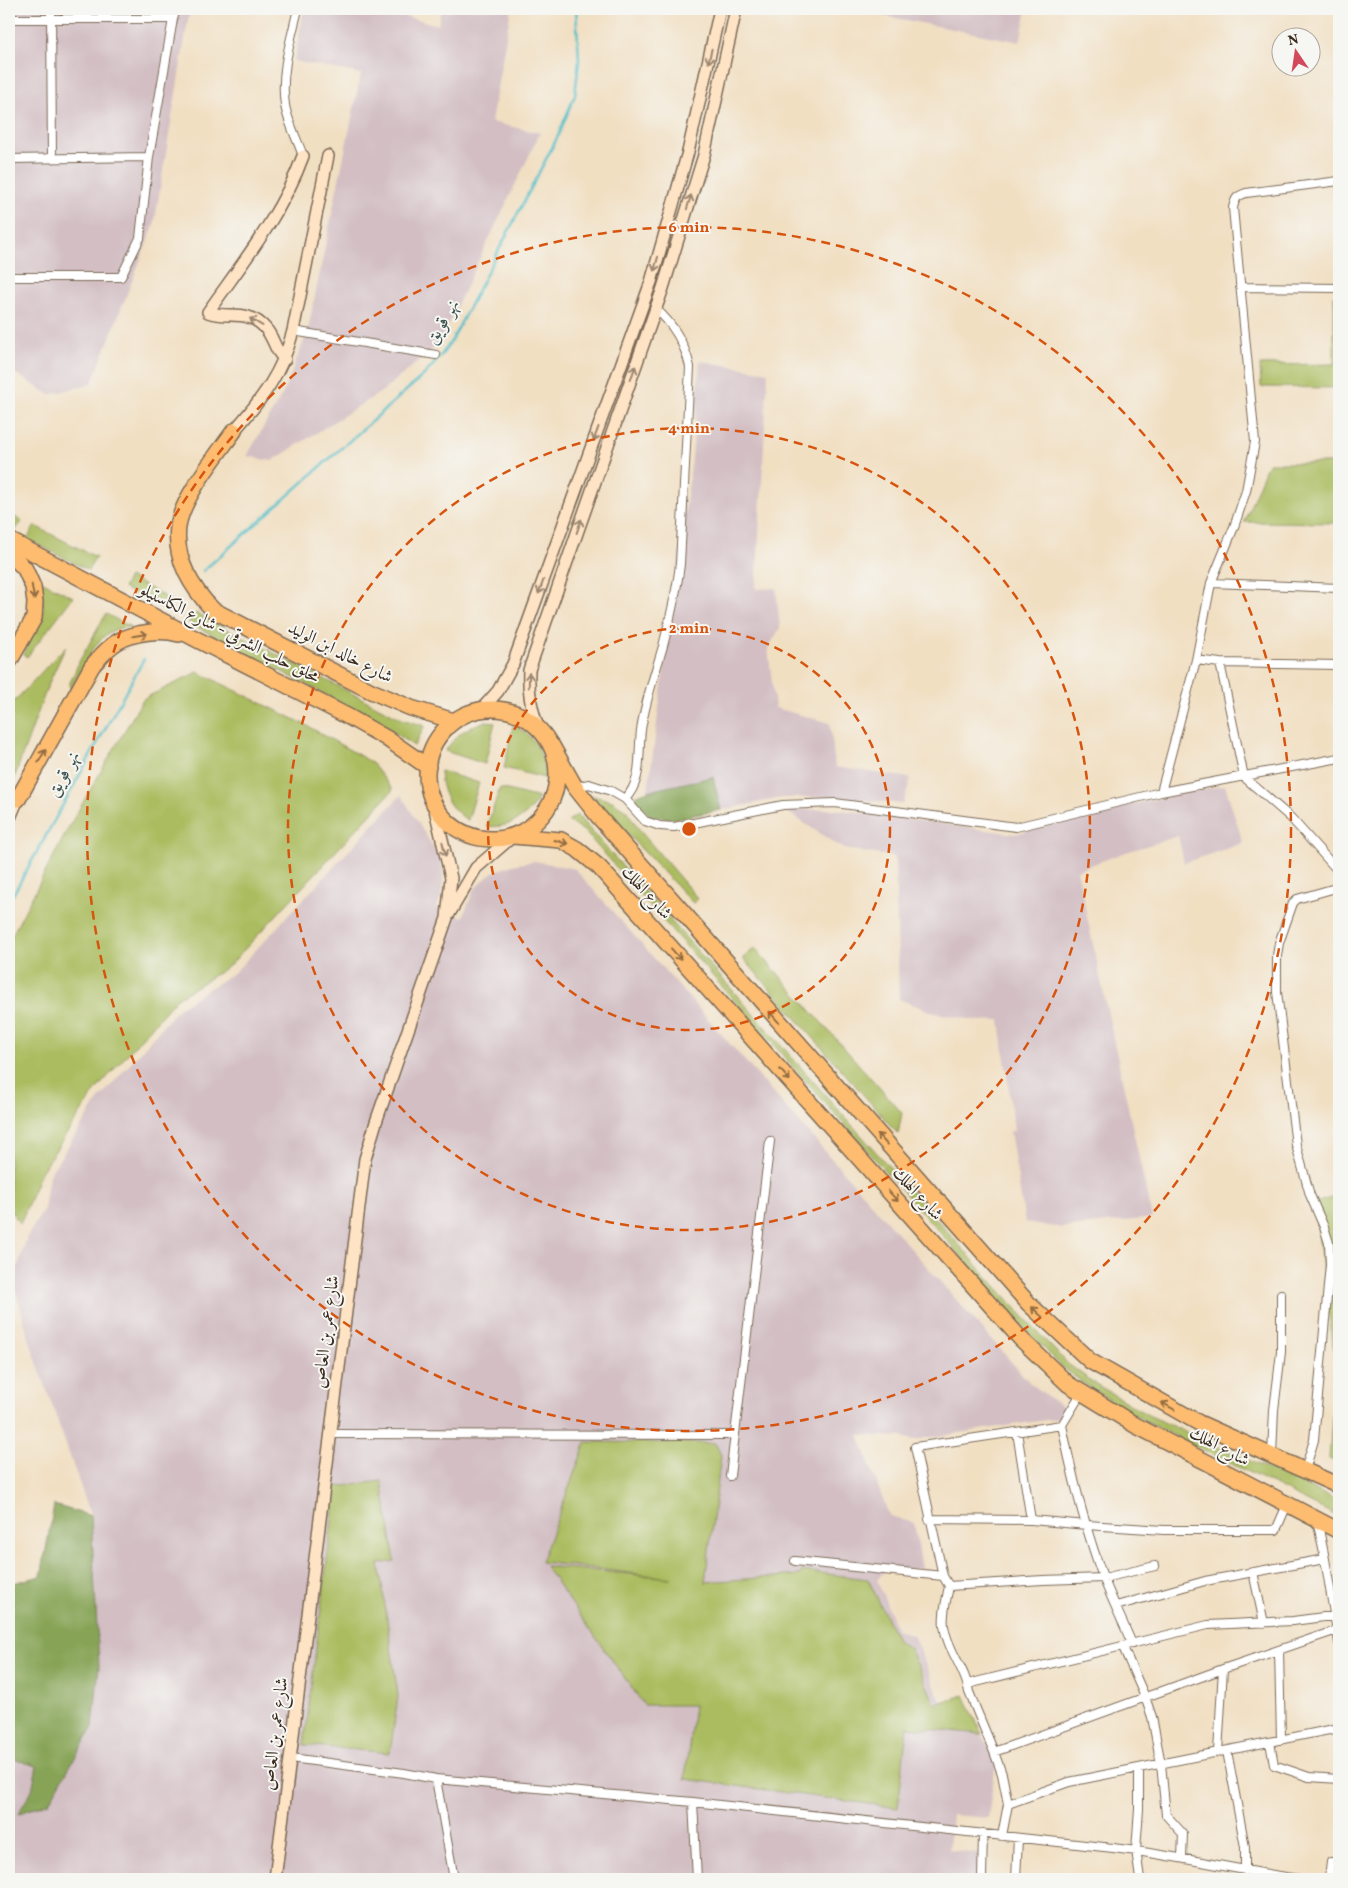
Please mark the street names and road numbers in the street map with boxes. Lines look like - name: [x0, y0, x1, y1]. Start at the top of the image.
- street label: محلق حلب الشرقي - شارع الكاستيلو: [132, 577, 324, 691]
- street label: شارع خالد ابن الوليد: [283, 616, 397, 691]
- street label: شارع الهلك: [614, 860, 677, 926]
- street label: شارع الهلك: [885, 1161, 948, 1227]
- street label: شارع عمر بن العاص: [308, 1274, 347, 1390]
- street label: شارع الهلك: [1184, 1421, 1254, 1474]
- street label: شارع عمر بن العاص: [257, 1676, 296, 1792]

